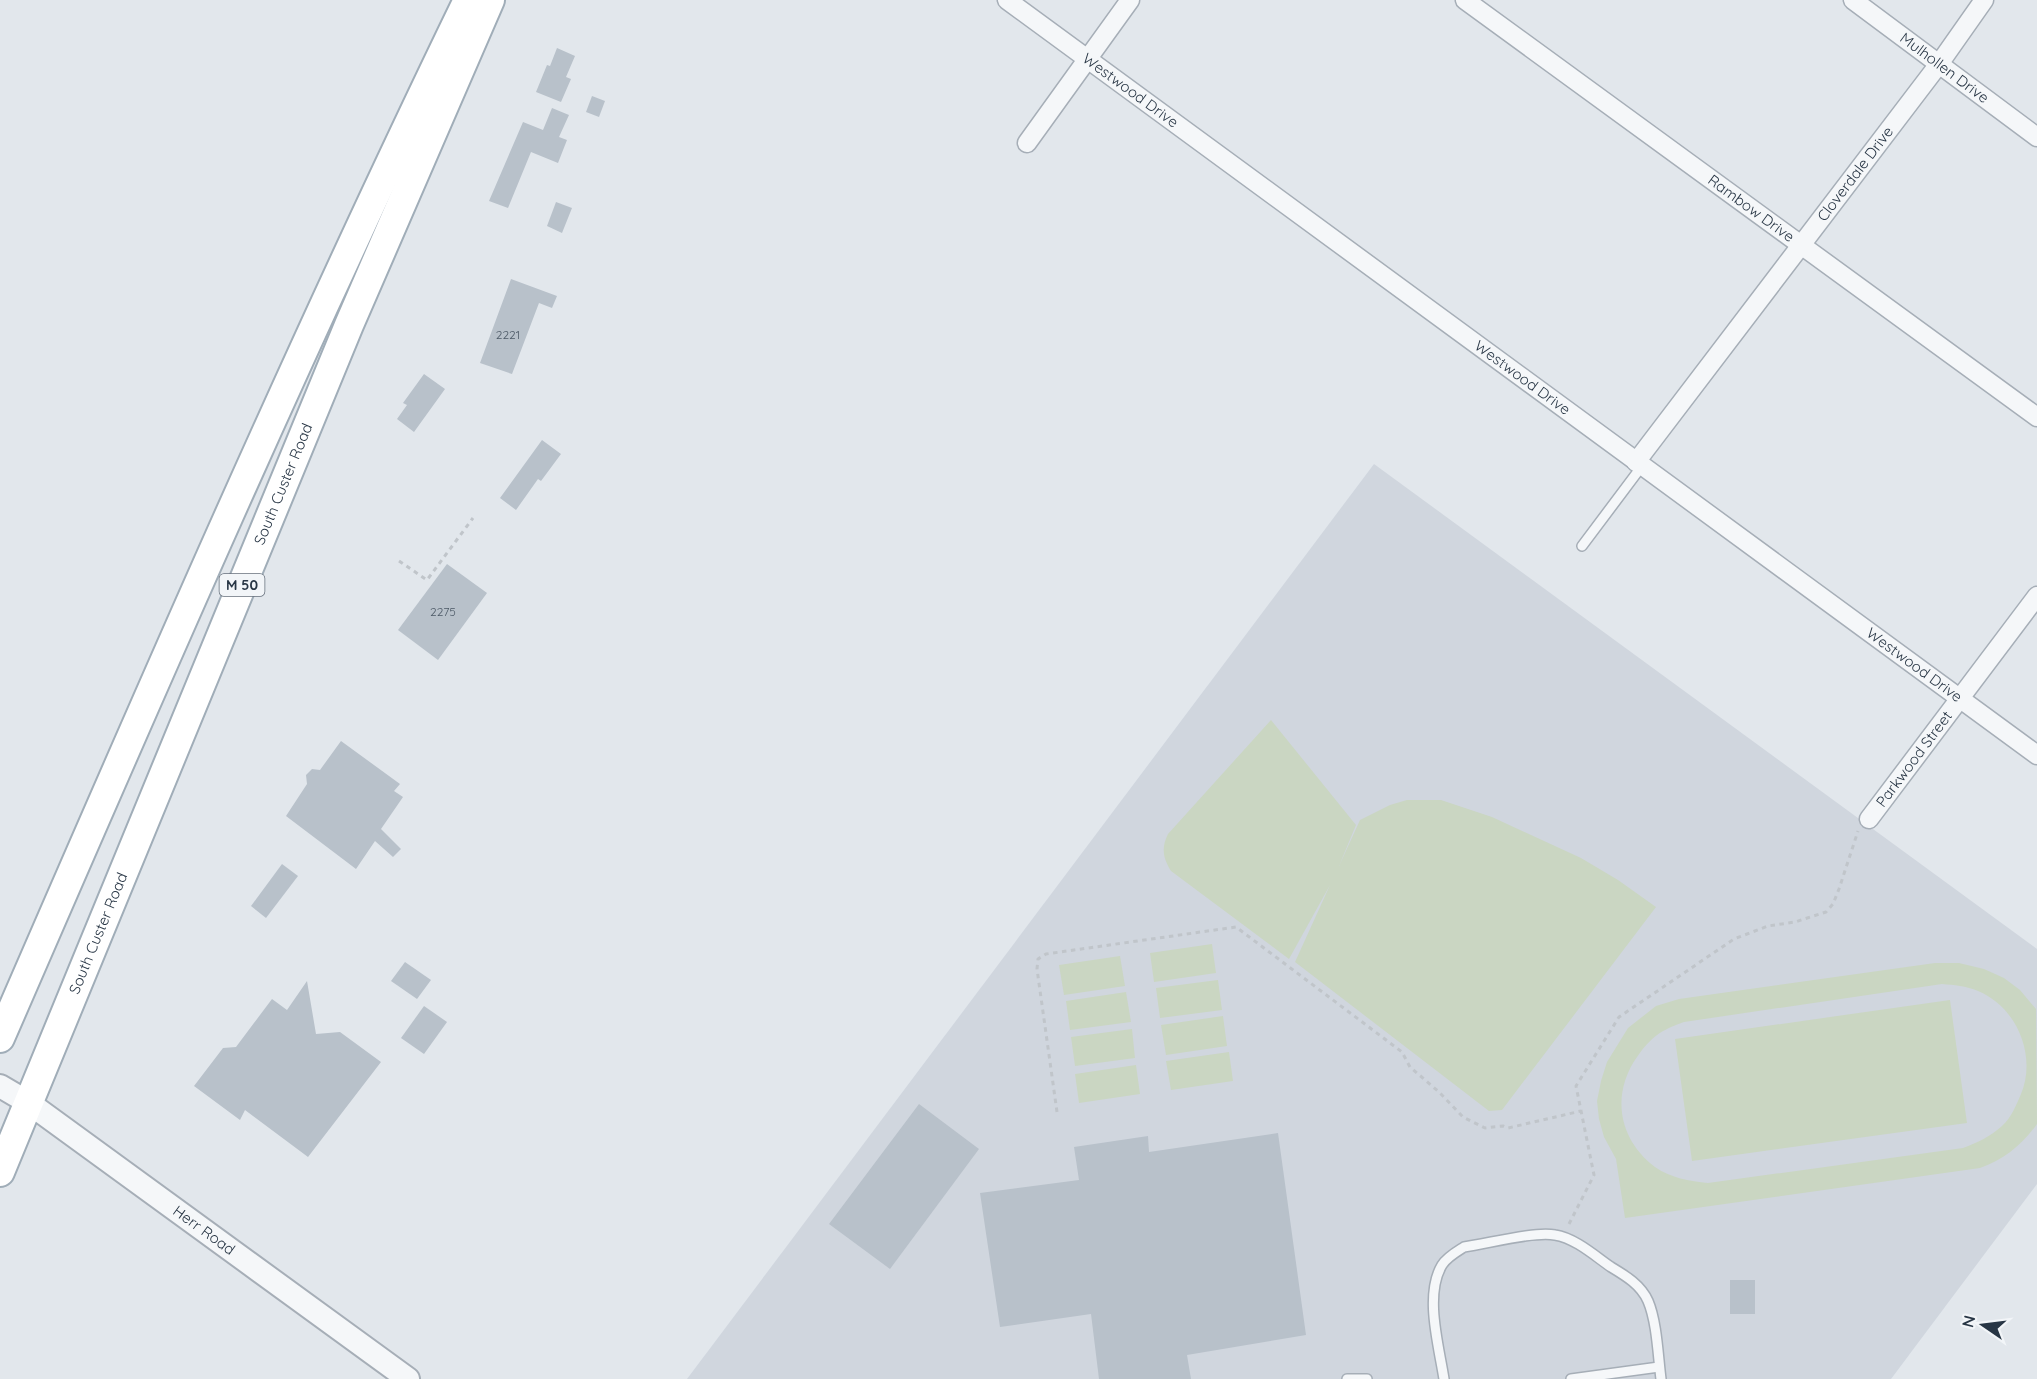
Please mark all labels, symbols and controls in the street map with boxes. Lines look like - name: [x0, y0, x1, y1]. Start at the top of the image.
- street label: Mulhollen Drive: [1896, 28, 1993, 107]
- street label: Westwood Drive: [1079, 49, 1182, 131]
- street label: Cloverdale Drive: [1813, 122, 1897, 225]
- street label: Rambow Drive: [1704, 170, 1798, 246]
- house number: 2221: [496, 327, 520, 342]
- street label: Westwood Drive: [1471, 336, 1574, 419]
- street label: South Custer Road: [249, 420, 316, 548]
- road number: M 50: [220, 574, 264, 596]
- house number: 2275: [430, 604, 456, 619]
- street label: Westwood Drive: [1863, 623, 1966, 706]
- street label: Parkwood Street: [1871, 707, 1956, 811]
- street label: South Custer Road: [64, 870, 131, 997]
- street label: Herr Road: [169, 1201, 239, 1259]
- north arrow: [1953, 1295, 2013, 1355]
- text: N: [1957, 1313, 1980, 1329]

